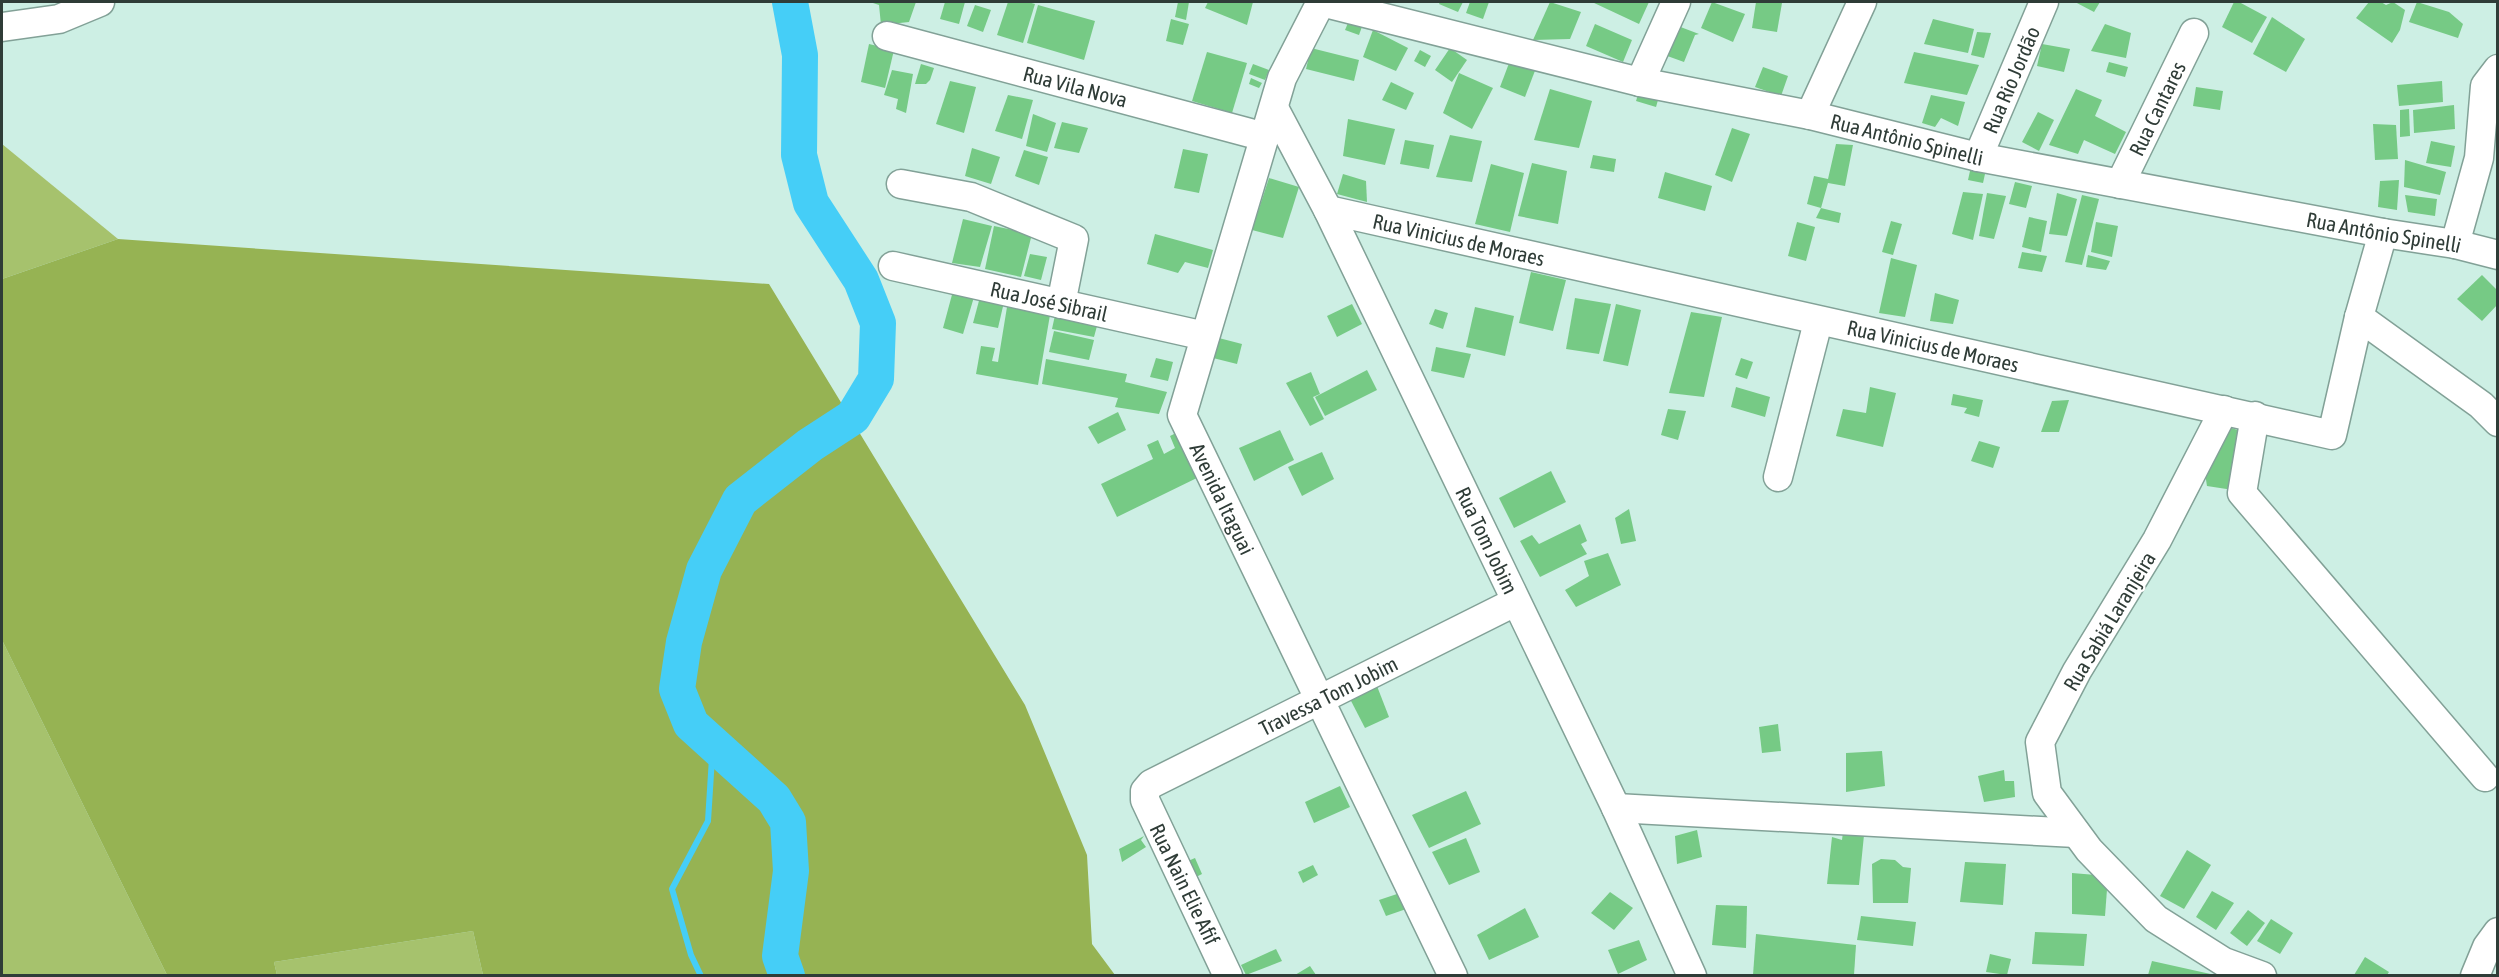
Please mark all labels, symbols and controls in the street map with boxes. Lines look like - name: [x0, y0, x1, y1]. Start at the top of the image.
- street label: Rua Rio Jordão: [1978, 23, 2044, 137]
- street label: Rua Cantares: [2124, 58, 2190, 160]
- street label: Rua Vila Nova: [1021, 61, 1130, 112]
- street label: Rua Antônio Spinelli: [1828, 109, 1985, 170]
- street label: Rua Antônio Spinelli: [2304, 207, 2464, 257]
- street label: Rua Vinicius de Moraes: [1371, 208, 1547, 270]
- street label: Rua José Sibrail: [988, 276, 1110, 326]
- street label: Rua Vinicius de Moraes: [1845, 315, 2021, 376]
- street label: Avenida Itaguai: [1185, 439, 1260, 558]
- street label: Rua Tom Jobim: [1451, 483, 1523, 598]
- street label: Rua Sabiá Laranjeira: [2058, 547, 2160, 695]
- street label: Travessa Tom Jobim: [1255, 651, 1401, 740]
- street label: Rua Nain Elie Afif: [1145, 820, 1225, 949]

